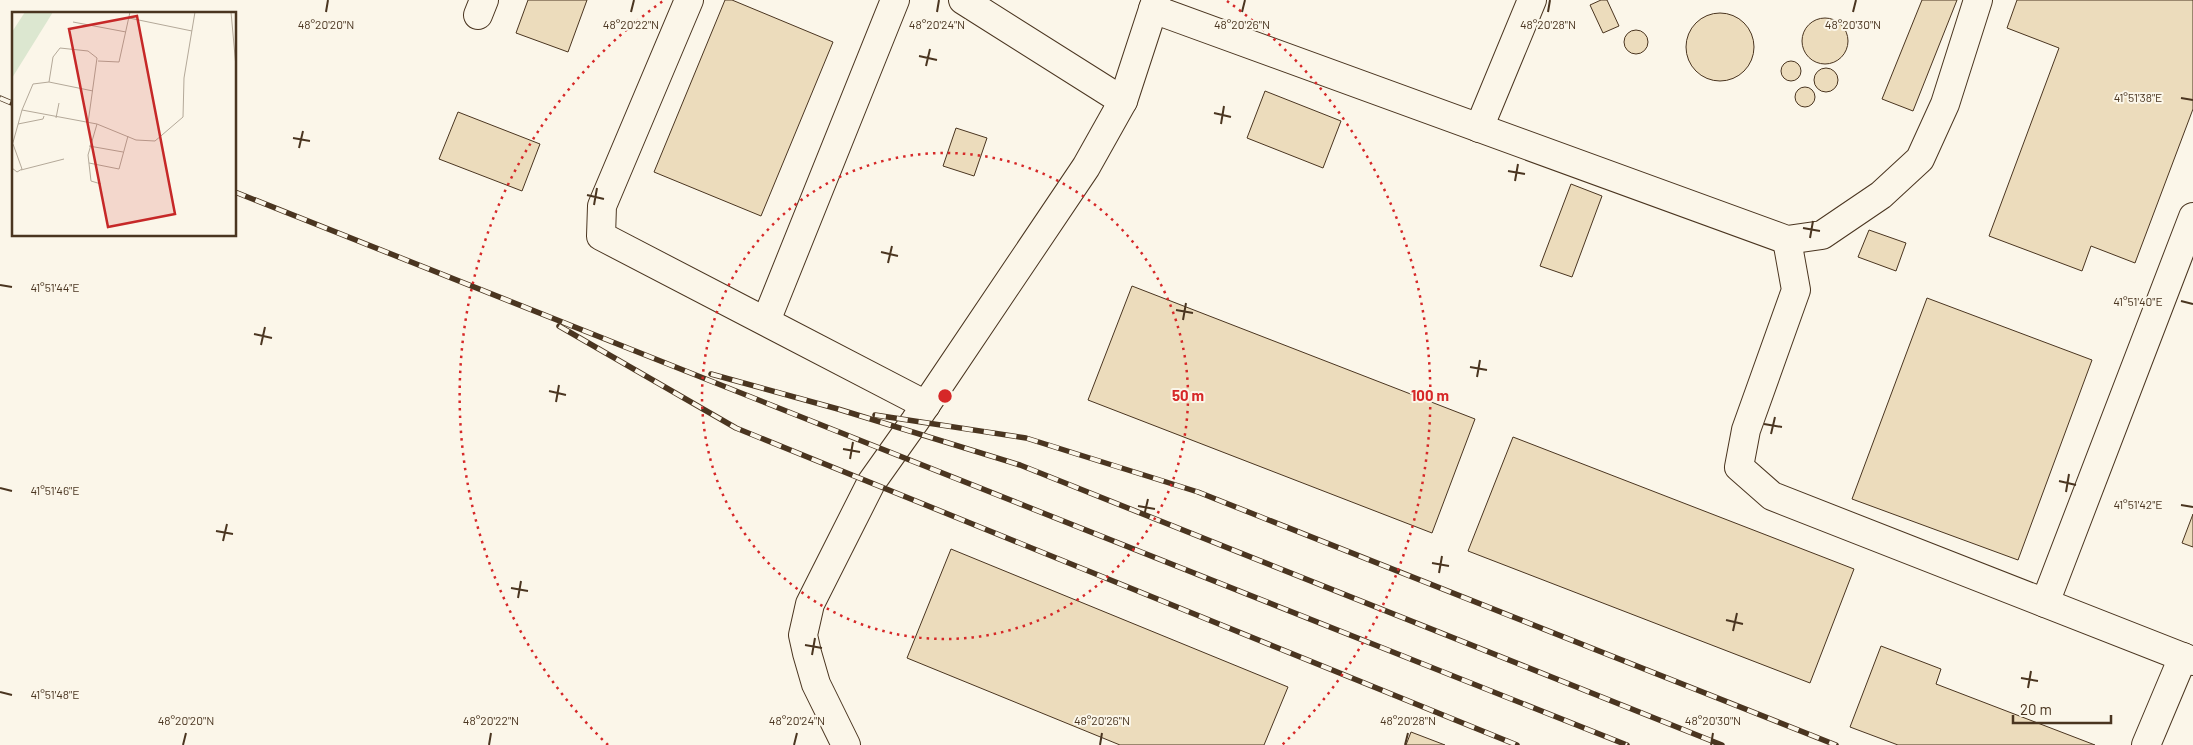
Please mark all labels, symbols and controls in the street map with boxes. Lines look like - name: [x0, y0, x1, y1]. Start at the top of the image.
- inset map: [12, 12, 236, 236]
- text: 48°20'20"N: [298, 17, 354, 31]
- text: 48°20'22"N: [603, 17, 659, 31]
- text: 48°20'24"N: [909, 17, 965, 31]
- text: 48°20'26"N: [1214, 17, 1270, 31]
- text: 48°20'28"N: [1520, 17, 1576, 31]
- text: 48°20'30"N: [1825, 17, 1881, 31]
- text: 41°51'38"E: [2114, 90, 2162, 104]
- text: 41°51'44"E: [30, 280, 80, 294]
- text: 41°51'40"E: [2113, 294, 2163, 308]
- text: 50 m: [1172, 386, 1204, 404]
- text: 100 m: [1411, 386, 1449, 404]
- centre of rings: [936, 387, 954, 405]
- text: 41°51'46"E: [31, 483, 80, 497]
- text: 41°51'42"E: [2113, 497, 2163, 511]
- text: 41°51'48"E: [30, 687, 80, 701]
- scale bar: [2013, 692, 2110, 724]
- text: 20 m: [2020, 700, 2052, 718]
- text: 48°20'20"N: [158, 713, 214, 727]
- text: 48°20'22"N: [463, 713, 519, 727]
- text: 48°20'24"N: [769, 713, 825, 727]
- text: 48°20'26"N: [1074, 713, 1130, 727]
- text: 48°20'28"N: [1380, 713, 1436, 727]
- text: 48°20'30"N: [1685, 713, 1741, 727]

